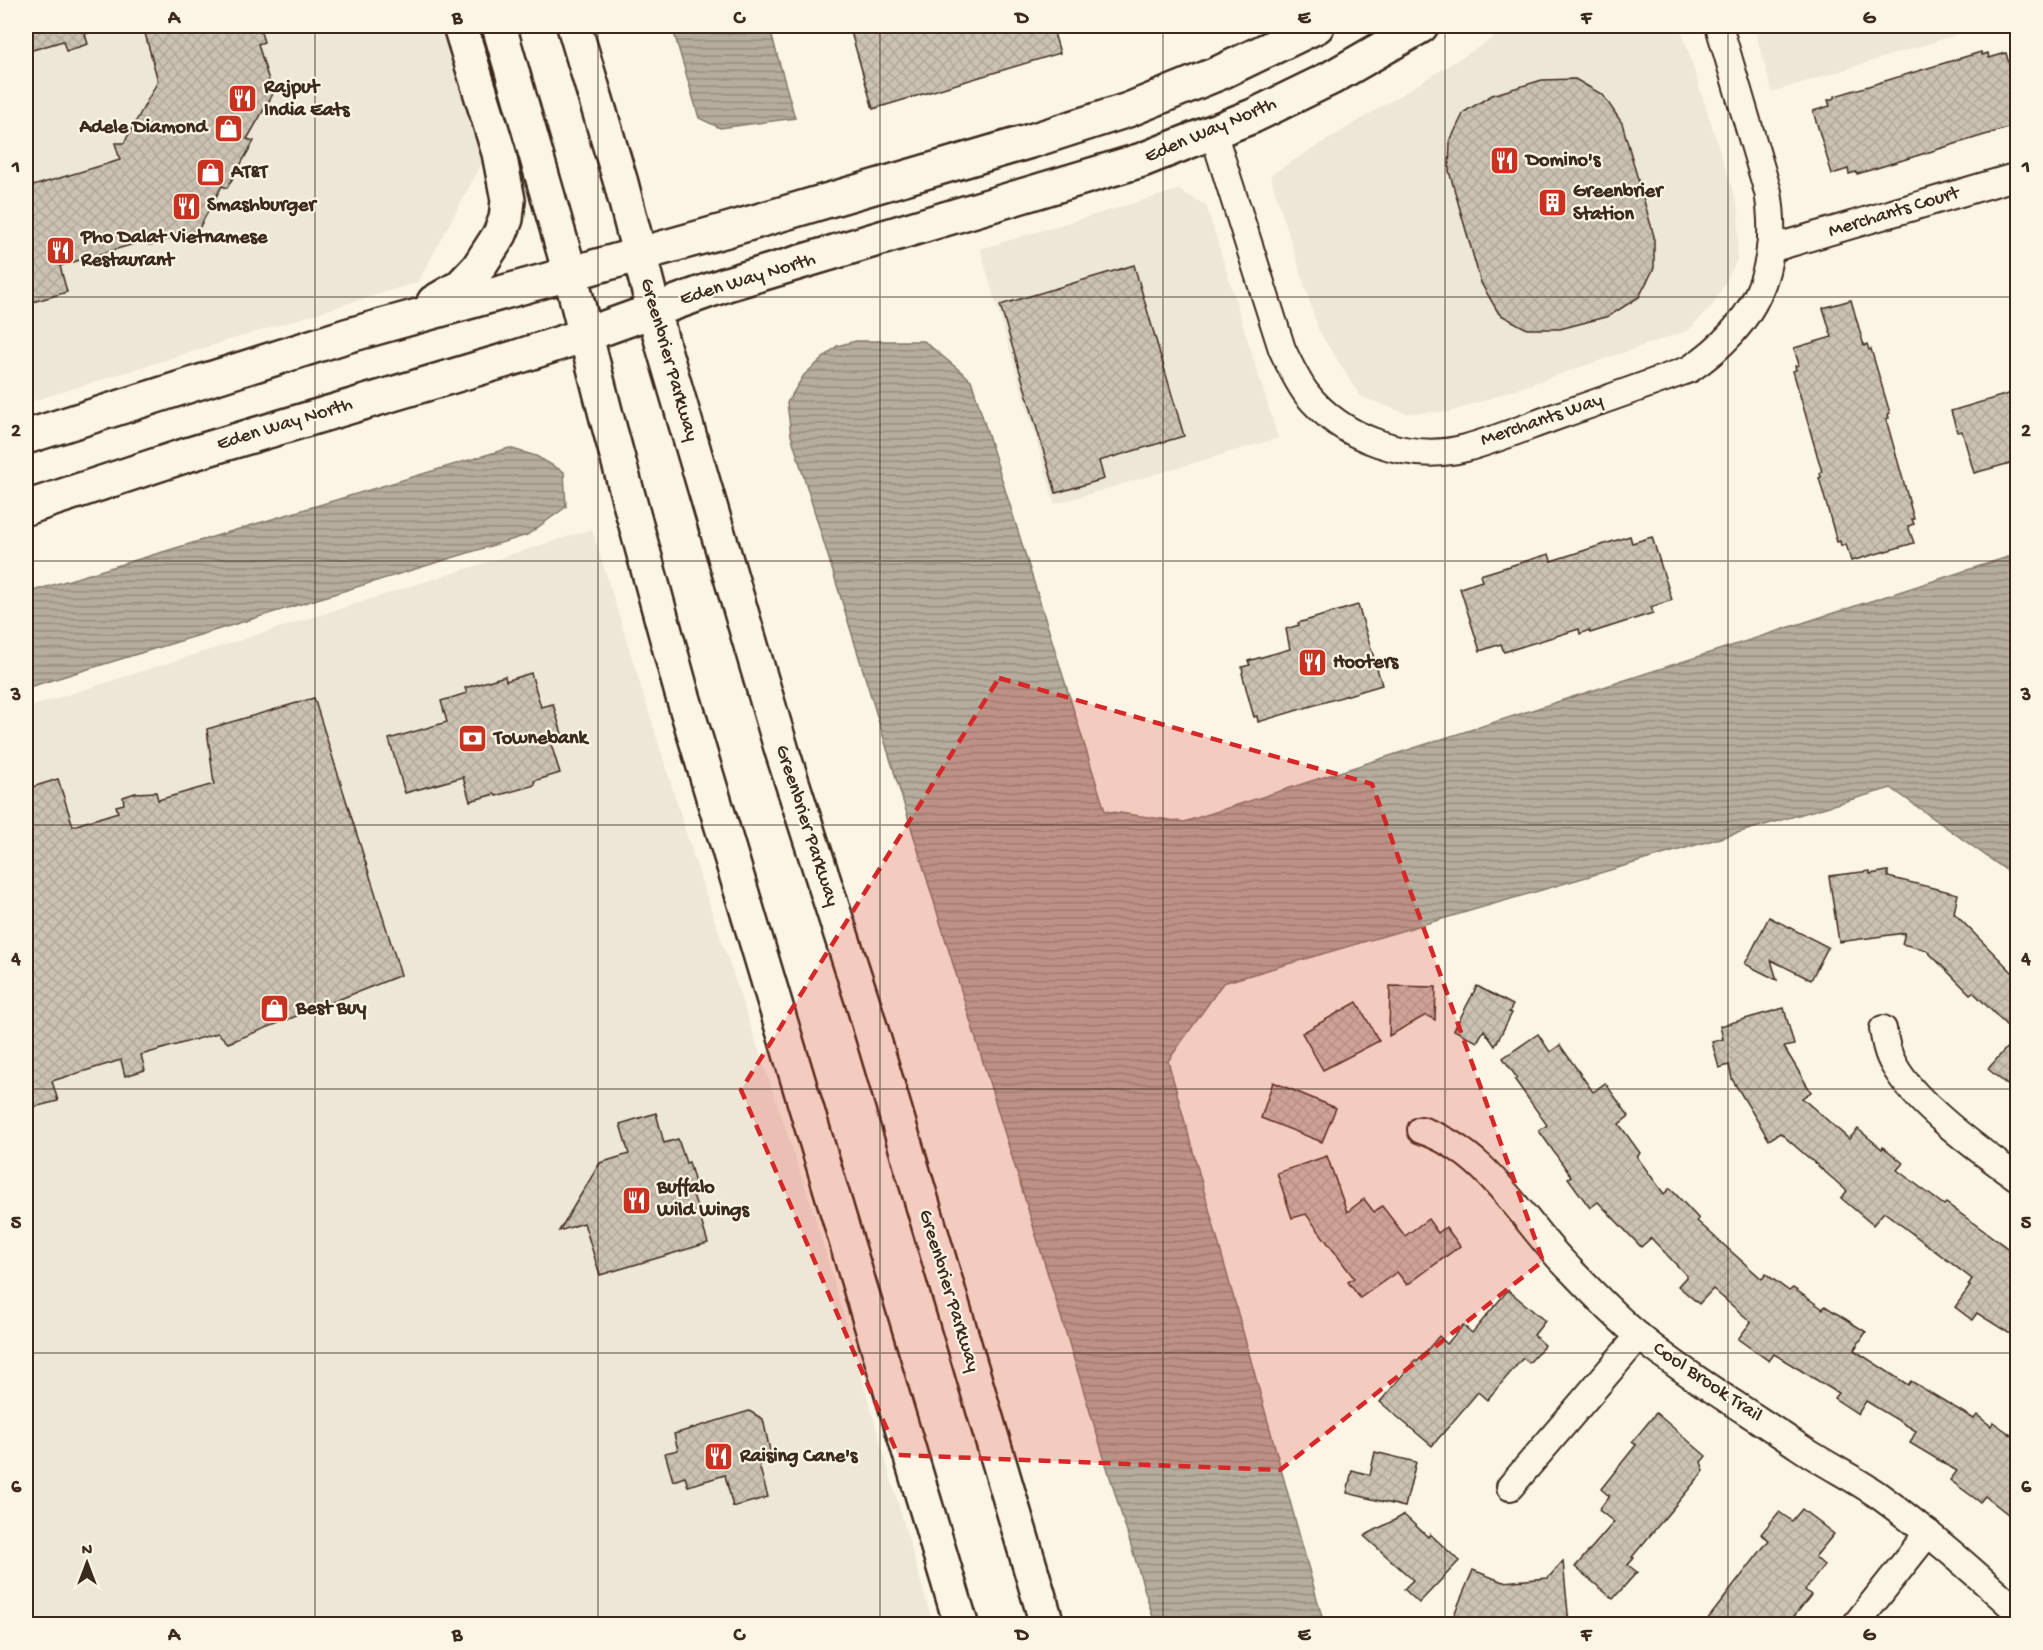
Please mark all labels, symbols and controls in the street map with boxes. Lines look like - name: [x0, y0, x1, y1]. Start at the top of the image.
- text: A: [167, 8, 182, 31]
- text: B: [451, 8, 463, 31]
- text: C: [733, 8, 747, 31]
- text: D: [1013, 8, 1029, 31]
- text: E: [1298, 8, 1312, 31]
- text: F: [1580, 8, 1593, 31]
- text: G: [1863, 8, 1877, 31]
- place label: Rajput India Eats: [263, 77, 351, 123]
- restaurant icon: Rajput India Eats: [227, 83, 259, 115]
- street label: Eden Way North: [1142, 93, 1281, 169]
- shop icon: Adele Diamond: [212, 112, 244, 144]
- place label: Adele Diamond: [78, 117, 209, 140]
- restaurant icon: Domino's: [1489, 145, 1521, 177]
- place label: Domino's: [1524, 150, 1602, 173]
- text: 1: [11, 157, 20, 180]
- shop icon: AT&T: [194, 157, 226, 189]
- text: 1: [2021, 157, 2030, 180]
- place label: AT&T: [230, 162, 269, 185]
- place label: Greenbrier Station: [1573, 181, 1664, 227]
- street label: Merchants Court: [1826, 182, 1964, 244]
- building icon: Greenbrier Station: [1536, 187, 1568, 219]
- restaurant icon: Smashburger: [170, 190, 202, 222]
- place label: Smashburger: [207, 195, 317, 218]
- place label: Pho Dalat Vietnamese Restaurant: [80, 227, 268, 273]
- restaurant icon: Pho Dalat Vietnamese Restaurant: [44, 234, 76, 266]
- street label: Eden Way North: [677, 248, 819, 312]
- street label: Greenbrier Parkway: [634, 276, 702, 444]
- street label: Merchants Way: [1478, 389, 1606, 453]
- street label: Eden Way North: [214, 393, 356, 457]
- text: 2: [11, 421, 21, 444]
- text: 2: [2021, 421, 2031, 444]
- restaurant icon: Hooters: [1296, 647, 1328, 679]
- place label: Hooters: [1333, 652, 1400, 675]
- text: 3: [10, 685, 21, 708]
- text: 3: [2020, 685, 2031, 708]
- bank icon: Townebank: [457, 723, 489, 755]
- place label: Townebank: [492, 728, 590, 751]
- street label: Greenbrier Parkway: [769, 742, 843, 910]
- text: 4: [10, 949, 21, 972]
- text: 4: [2020, 949, 2031, 972]
- shop icon: Best Buy: [259, 993, 291, 1025]
- place label: Best Buy: [295, 998, 366, 1021]
- place label: Buffalo Wild Wings: [656, 1177, 750, 1223]
- restaurant icon: Buffalo Wild Wings: [620, 1184, 652, 1216]
- street label: Greenbrier Parkway: [912, 1207, 984, 1375]
- text: 5: [11, 1213, 22, 1236]
- text: 5: [2021, 1213, 2032, 1236]
- street label: Cool Brook Trail: [1648, 1338, 1766, 1428]
- restaurant icon: Raising Cane's: [703, 1441, 735, 1473]
- place label: Raising Cane's: [739, 1446, 859, 1469]
- text: 6: [11, 1477, 22, 1500]
- text: 6: [2021, 1477, 2032, 1500]
- north arrow: [57, 1533, 117, 1593]
- text: N: [82, 1542, 93, 1561]
- text: A: [167, 1625, 182, 1648]
- text: B: [451, 1625, 463, 1648]
- text: C: [733, 1625, 747, 1648]
- text: D: [1013, 1625, 1029, 1648]
- text: E: [1298, 1625, 1312, 1648]
- text: F: [1580, 1625, 1593, 1648]
- text: G: [1863, 1625, 1877, 1648]

